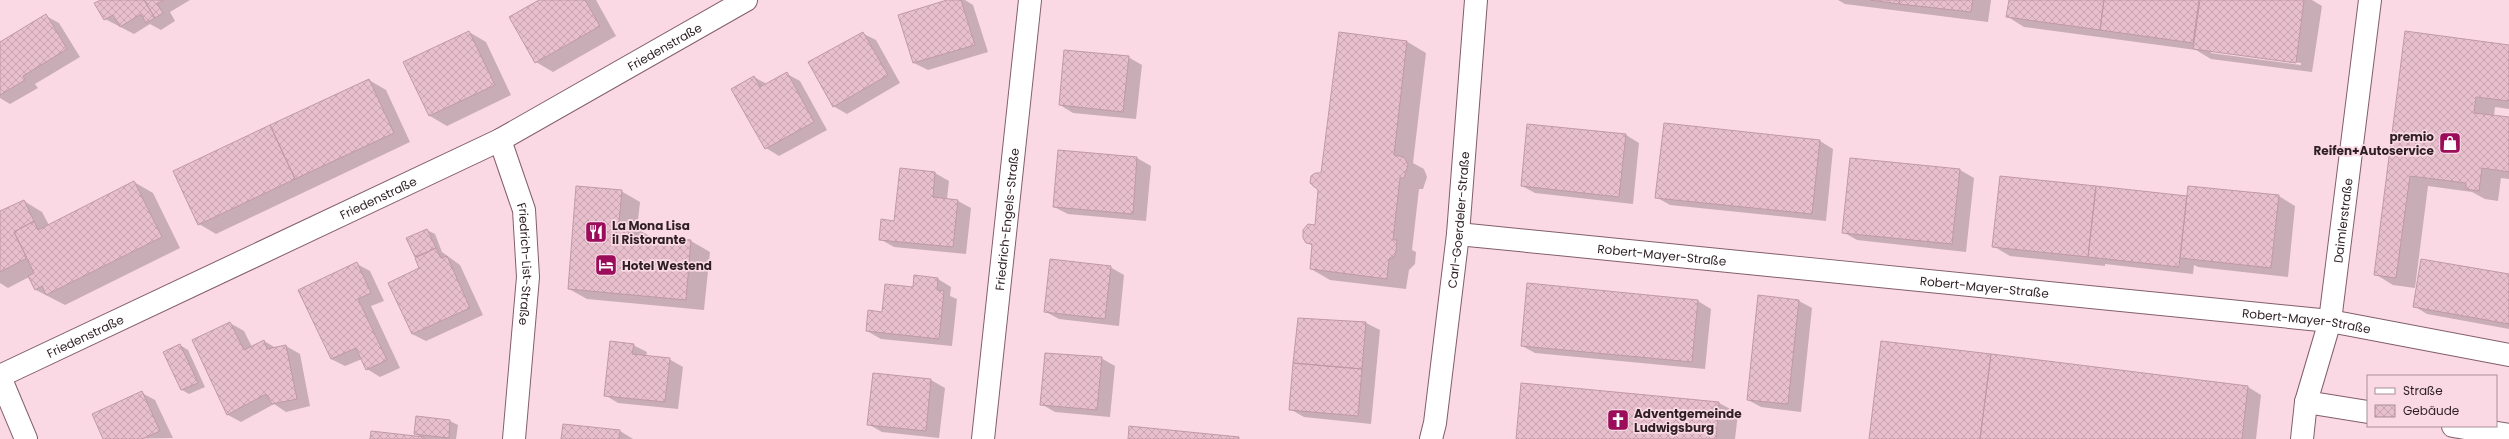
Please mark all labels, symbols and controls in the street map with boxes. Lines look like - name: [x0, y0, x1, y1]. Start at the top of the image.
- street label: Friedenstraße: [624, 19, 705, 74]
- place label: premio Reifen+Autoservice: [2314, 128, 2435, 159]
- shop icon: premio Reifen+Autoservice: [2437, 130, 2463, 156]
- street label: Friedrich-Engels-Straße: [990, 147, 1023, 291]
- street label: Carl-Goerdeler-Straße: [1443, 151, 1473, 289]
- street label: Friedenstraße: [337, 172, 419, 223]
- street label: Daimlerstraße: [2329, 177, 2356, 264]
- street label: Friedrich-List-Straße: [513, 200, 537, 326]
- place label: La Mona Lisa il Ristorante: [612, 217, 690, 248]
- restaurant icon: La Mona Lisa il Ristorante: [583, 219, 609, 245]
- street label: Robert-Mayer-Straße: [1597, 239, 1727, 269]
- hotel icon: Hotel Westend: [593, 252, 619, 278]
- place label: Hotel Westend: [622, 257, 712, 274]
- street label: Robert-Mayer-Straße: [1919, 272, 2050, 301]
- street label: Robert-Mayer-Straße: [2242, 304, 2372, 337]
- street label: Friedenstraße: [44, 310, 126, 361]
- legend: [2367, 375, 2497, 427]
- text: Straße: [2403, 382, 2443, 399]
- text: Gebäude: [2403, 402, 2459, 419]
- place label: Adventgemeinde Ludwigsburg: [1634, 405, 1742, 436]
- church icon: Adventgemeinde Ludwigsburg: [1605, 407, 1631, 433]

